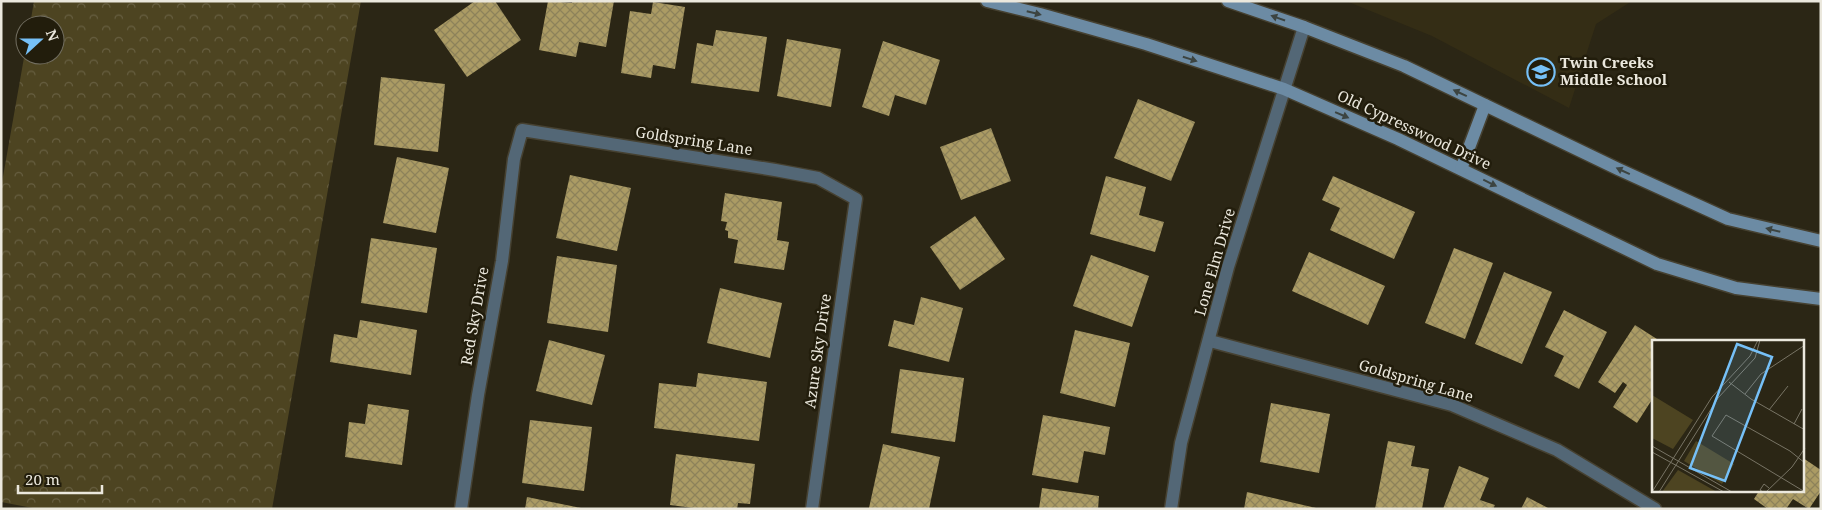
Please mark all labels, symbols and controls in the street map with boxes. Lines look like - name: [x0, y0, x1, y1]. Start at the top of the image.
- one-way arrow: [1027, 9, 1042, 17]
- one-way arrow: [1270, 14, 1285, 21]
- north arrow: [15, 15, 65, 65]
- text: N: [42, 27, 63, 44]
- place label: Twin Creeks Middle School: [1560, 52, 1668, 89]
- one-way arrow: [1183, 55, 1198, 63]
- school or university icon: Twin Creeks Middle School: [1526, 57, 1556, 87]
- street label: Old Cypresswood Drive: [1334, 85, 1494, 173]
- one-way arrow: [1453, 89, 1467, 97]
- one-way arrow: [1335, 111, 1349, 119]
- street label: Goldspring Lane: [634, 121, 754, 159]
- one-way arrow: [1616, 166, 1630, 174]
- one-way arrow: [1483, 179, 1497, 187]
- street label: Lone Elm Drive: [1189, 206, 1239, 318]
- one-way arrow: [1766, 226, 1781, 234]
- street label: Red Sky Drive: [456, 265, 493, 367]
- street label: Azure Sky Drive: [799, 292, 835, 409]
- inset map: [1652, 340, 1804, 492]
- street label: Goldspring Lane: [1357, 354, 1476, 406]
- scale bar: [18, 462, 101, 494]
- text: 20 m: [25, 469, 60, 489]

